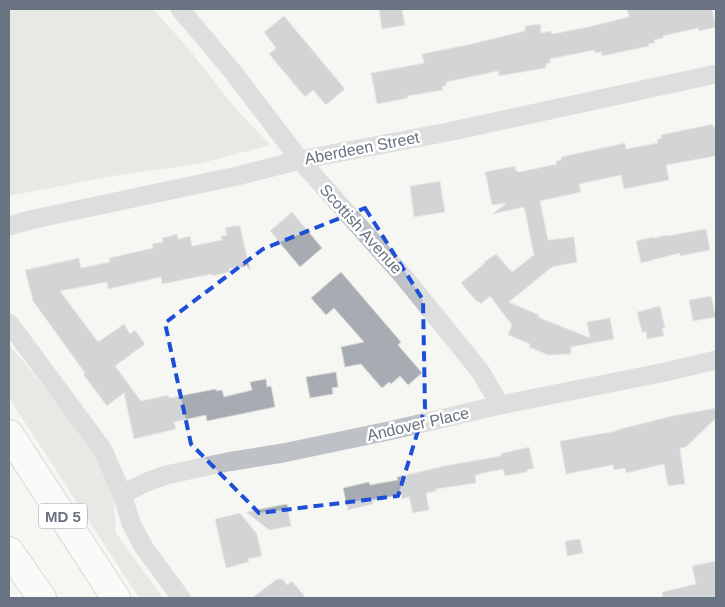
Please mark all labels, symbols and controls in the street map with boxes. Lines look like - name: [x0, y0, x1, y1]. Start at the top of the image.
- street label: Aberdeen Street: [303, 128, 421, 167]
- street label: Scottish Avenue: [316, 181, 406, 277]
- street label: Andover Place: [365, 404, 471, 444]
- road number: MD 5: [39, 504, 87, 528]

